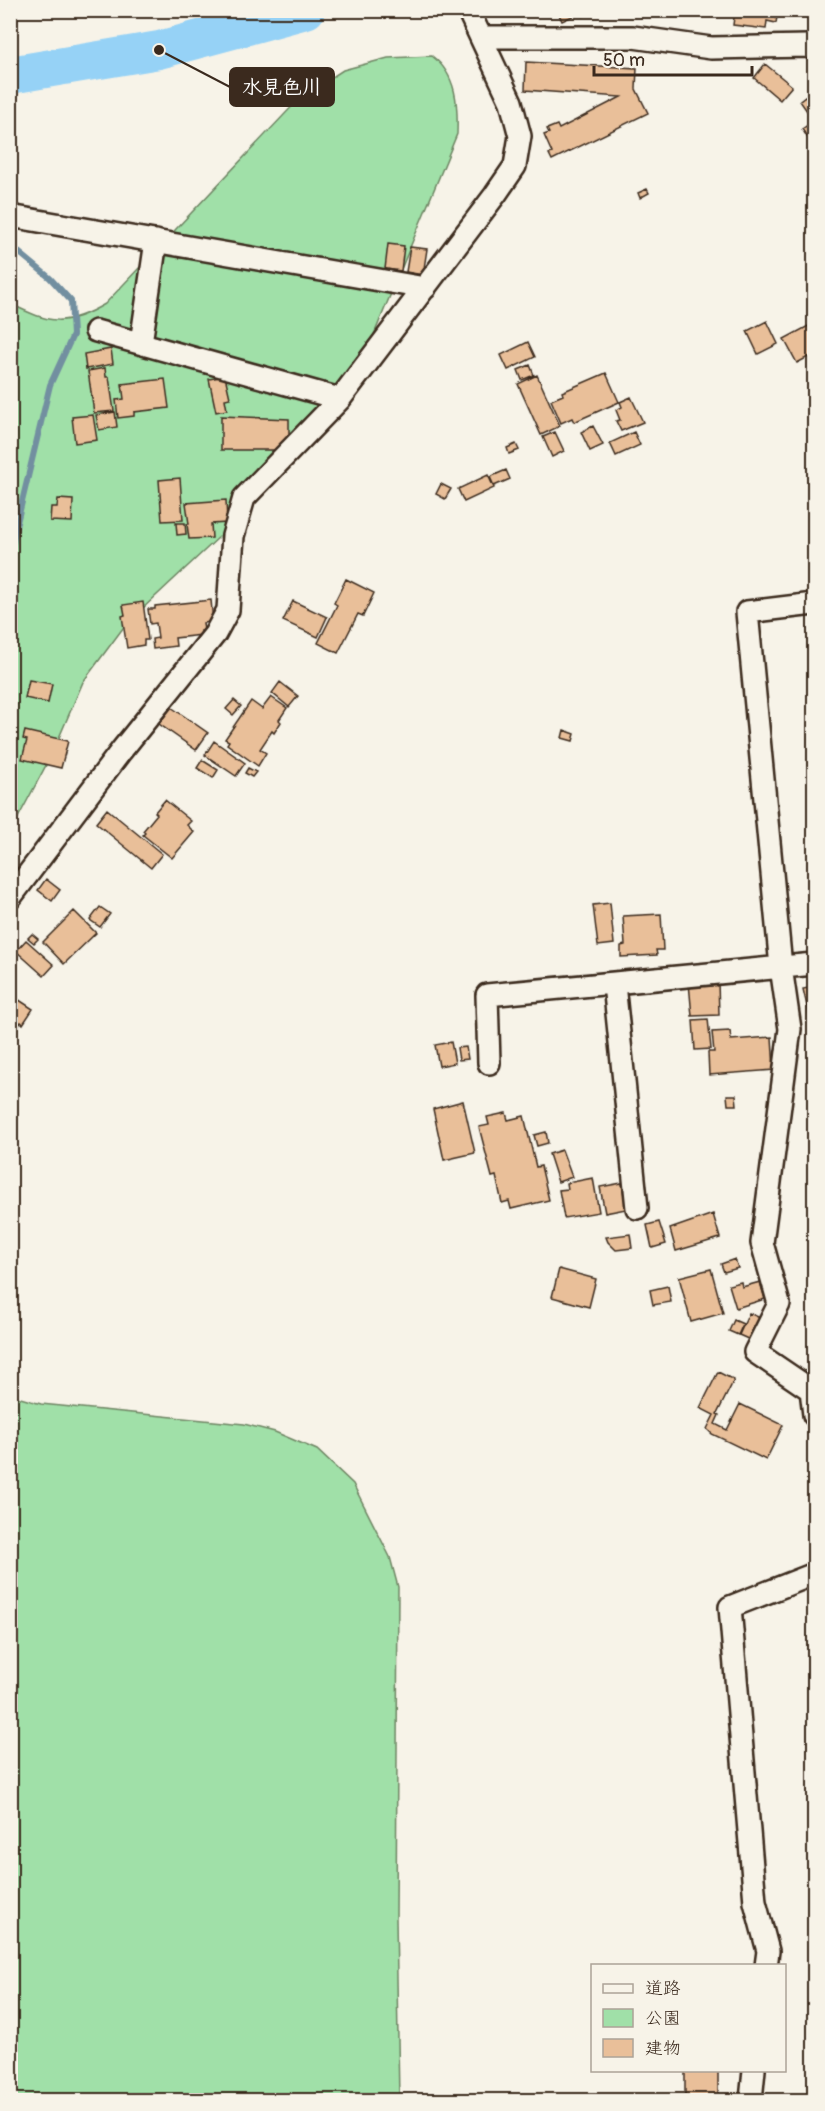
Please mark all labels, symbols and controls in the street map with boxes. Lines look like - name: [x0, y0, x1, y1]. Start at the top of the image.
- scale bar: [594, 39, 752, 77]
- text: 50 m: [603, 49, 645, 72]
- callout: 水見色川: [230, 68, 334, 106]
- text: 水見色川: [242, 75, 322, 100]
- legend: [591, 1964, 786, 2072]
- text: 道路: [645, 1977, 681, 2000]
- text: 公園: [645, 2007, 681, 2030]
- text: 建物: [645, 2037, 681, 2060]

